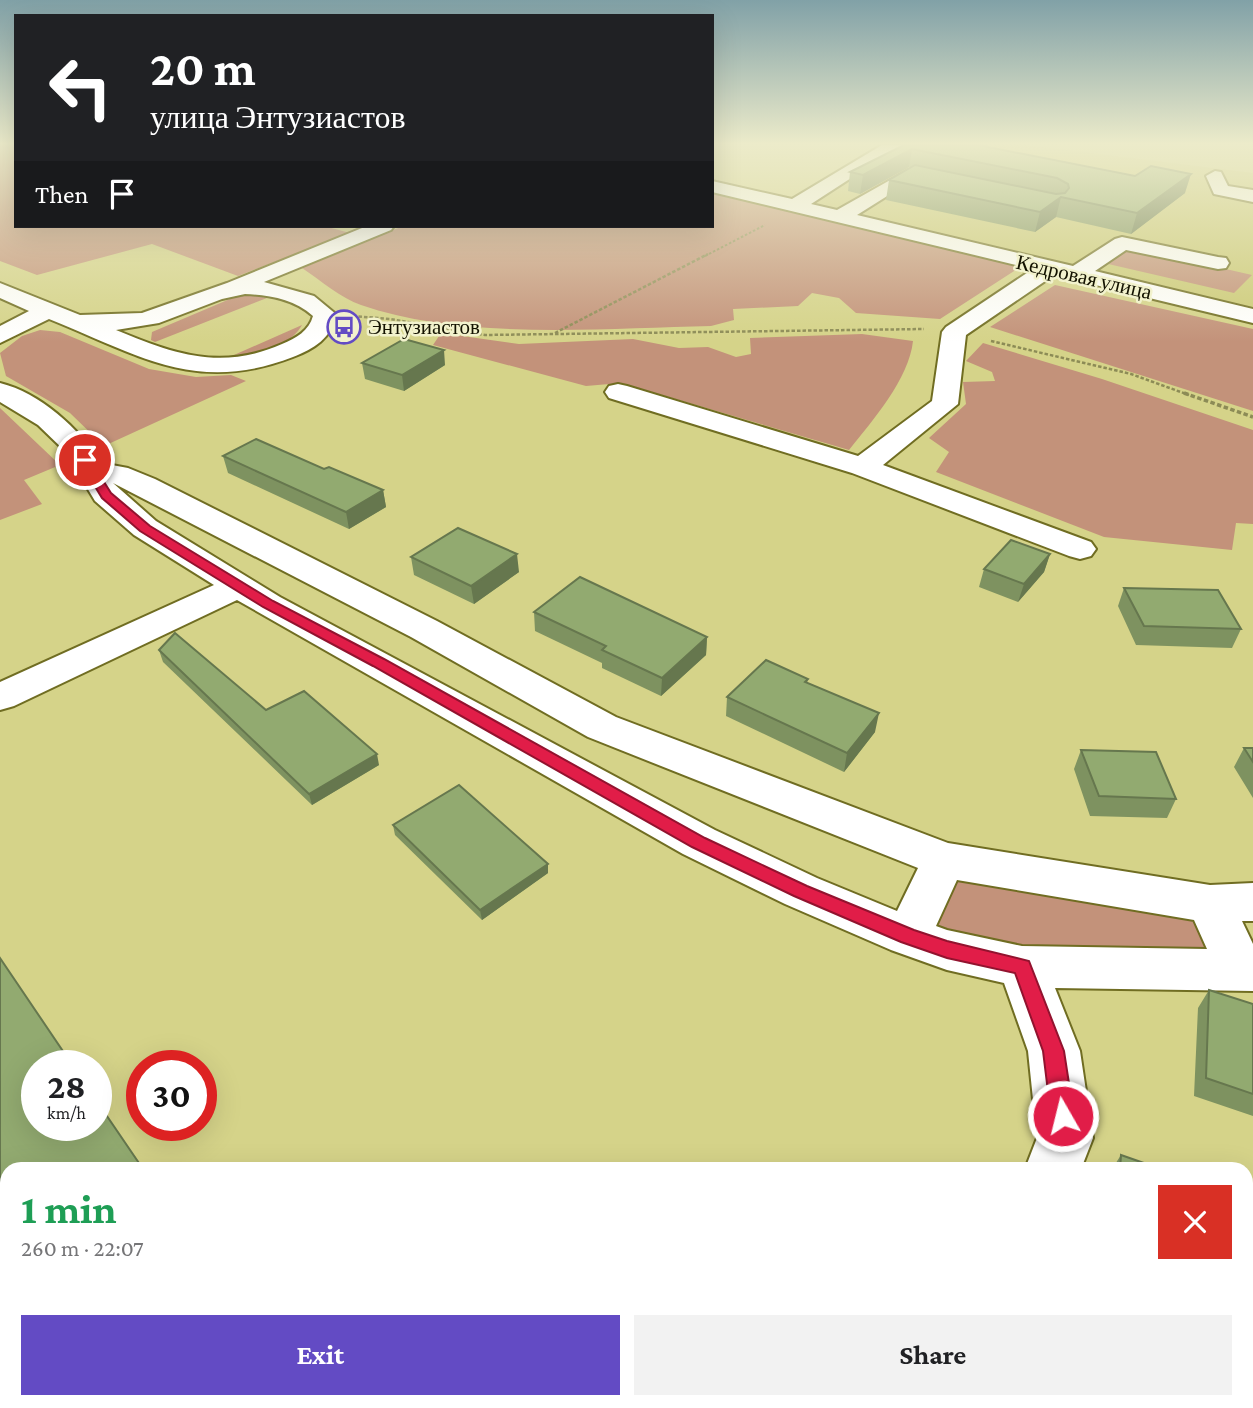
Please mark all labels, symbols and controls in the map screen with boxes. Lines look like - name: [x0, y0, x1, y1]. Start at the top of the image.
- text: 20 m: [150, 41, 256, 96]
- icon: left: [35, 42, 126, 133]
- text: улица Энтузиастов: [150, 99, 406, 135]
- icon: arrive: [103, 175, 141, 213]
- text: Then: [35, 180, 89, 209]
- street label: Кедровая улица: [1014, 250, 1155, 304]
- bus stop icon: Энтузиастов: [325, 308, 363, 346]
- place label: Энтузиастов: [368, 315, 480, 339]
- pin: [55, 430, 115, 490]
- icon: arrive: [66, 441, 104, 479]
- speed limit sign: 30: [126, 1050, 217, 1141]
- text: 28: [47, 1067, 86, 1106]
- position arrow: [1026, 1079, 1100, 1153]
- text: km/h: [47, 1103, 86, 1123]
- text: 1 min: [21, 1185, 117, 1232]
- button: close: [1158, 1185, 1232, 1259]
- text: 260 m · 22:07: [21, 1235, 144, 1261]
- button: Exit: [21, 1315, 620, 1395]
- button: Share: [634, 1315, 1232, 1395]

